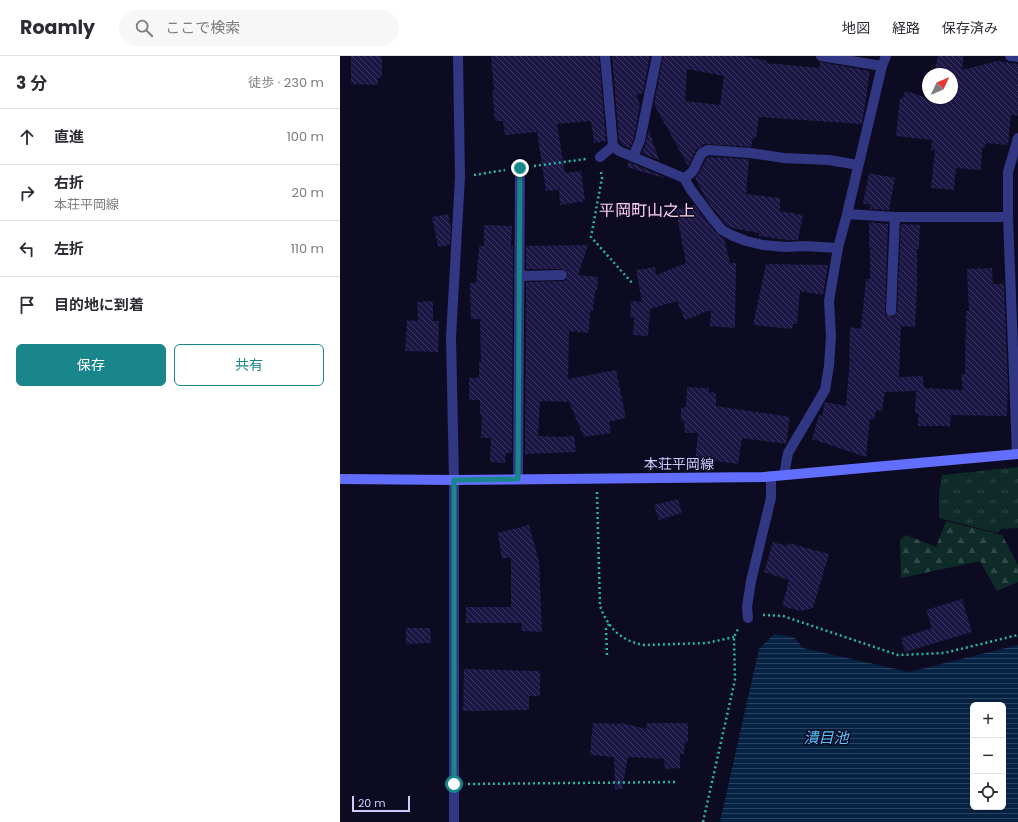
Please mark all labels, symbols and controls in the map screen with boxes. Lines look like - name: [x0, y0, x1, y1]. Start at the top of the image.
- search box: [119, 10, 399, 46]
- text: Roamly: [20, 14, 95, 41]
- icon: search: [133, 17, 155, 39]
- text: ここで検索: [165, 17, 240, 38]
- text: 地図: [842, 18, 870, 38]
- text: 経路: [892, 18, 920, 38]
- text: 保存済み: [942, 18, 998, 38]
- north arrow: [922, 68, 958, 104]
- text: 3 分: [16, 71, 47, 95]
- text: 徒歩 · 230 m: [248, 73, 324, 92]
- icon: ahead: [16, 126, 38, 148]
- text: 直進: [54, 126, 84, 147]
- text: 100 m: [287, 127, 324, 146]
- route end: [511, 159, 529, 177]
- text: 右折: [54, 172, 84, 193]
- icon: right: [16, 182, 38, 204]
- text: 20 m: [291, 183, 324, 202]
- text: 本荘平岡線: [54, 195, 119, 214]
- district label: 平岡町山之上: [599, 199, 695, 222]
- icon: left: [16, 238, 38, 260]
- text: 左折: [54, 238, 84, 259]
- text: 110 m: [291, 239, 324, 258]
- icon: arrive: [16, 294, 38, 316]
- text: 目的地に到着: [54, 294, 144, 315]
- button: 保存: [16, 344, 166, 386]
- button: 共有: [174, 344, 324, 386]
- street label: 本荘平岡線: [644, 454, 714, 474]
- map controls: [970, 702, 1006, 810]
- button: +: [970, 702, 1006, 738]
- water label: 潰目池: [803, 727, 850, 748]
- button: −: [970, 738, 1006, 774]
- button: locate: [970, 774, 1006, 810]
- route start: [445, 775, 463, 793]
- scale bar: [352, 794, 410, 813]
- text: 20 m: [358, 795, 386, 811]

